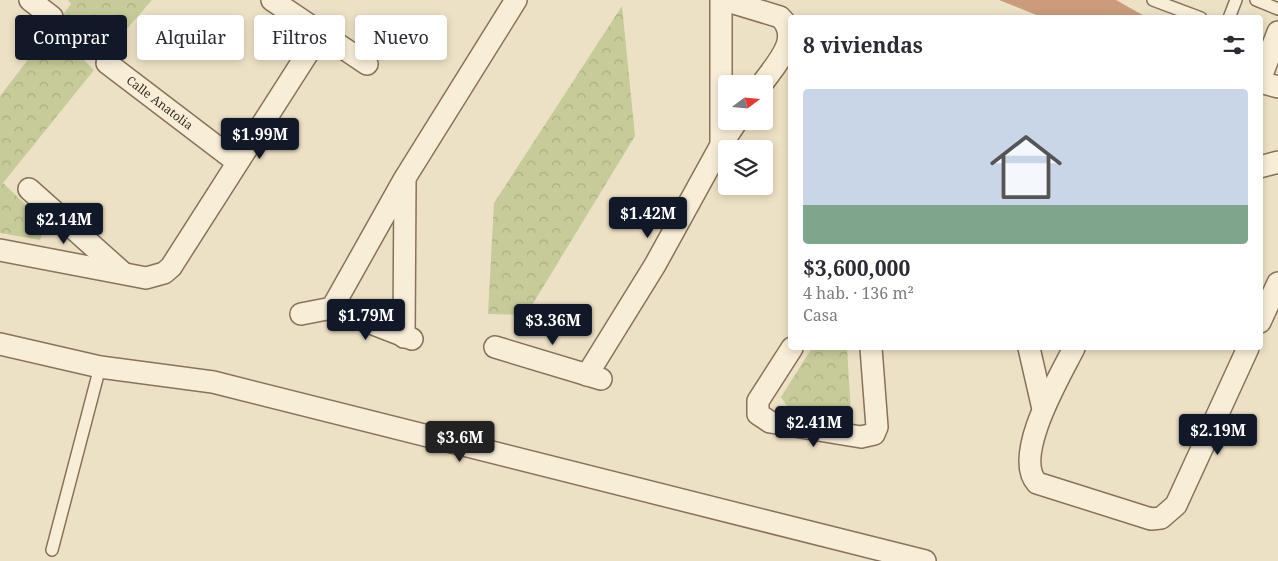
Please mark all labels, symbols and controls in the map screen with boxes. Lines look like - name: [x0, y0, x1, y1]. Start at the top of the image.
- chip: Comprar: [15, 15, 127, 60]
- chip: Alquilar: [137, 15, 244, 60]
- chip: Filtros: [254, 15, 345, 60]
- chip: Nuevo: [355, 15, 447, 60]
- text: 8 viviendas: [803, 31, 923, 59]
- icon: filters: [1220, 31, 1248, 59]
- street label: Calle Anatolia: [123, 72, 197, 134]
- north arrow: [718, 75, 772, 130]
- map controls: [718, 75, 773, 195]
- pin: $1.99M: [219, 118, 301, 160]
- icon: home: [981, 122, 1071, 212]
- text: $1.99M: [232, 123, 288, 145]
- button: layers: [718, 140, 773, 195]
- pin: $1.42M: [607, 196, 689, 239]
- pin: $2.14M: [23, 202, 105, 245]
- text: $1.42M: [620, 202, 676, 224]
- text: $2.14M: [36, 208, 92, 230]
- text: $3,600,000: [803, 254, 910, 282]
- text: 4 hab. · 136 m²: [803, 282, 914, 304]
- pin: $1.79M: [325, 298, 407, 341]
- text: $1.79M: [338, 304, 394, 326]
- pin: $3.36M: [512, 304, 594, 346]
- text: Casa: [803, 304, 838, 326]
- text: $3.36M: [525, 309, 581, 331]
- pin: $2.41M: [773, 406, 855, 448]
- text: $2.41M: [786, 411, 842, 433]
- pin: $2.19M: [1177, 414, 1259, 456]
- text: $2.19M: [1190, 419, 1246, 441]
- pin: $3.6M: [425, 420, 495, 463]
- text: $3.6M: [436, 426, 484, 448]

